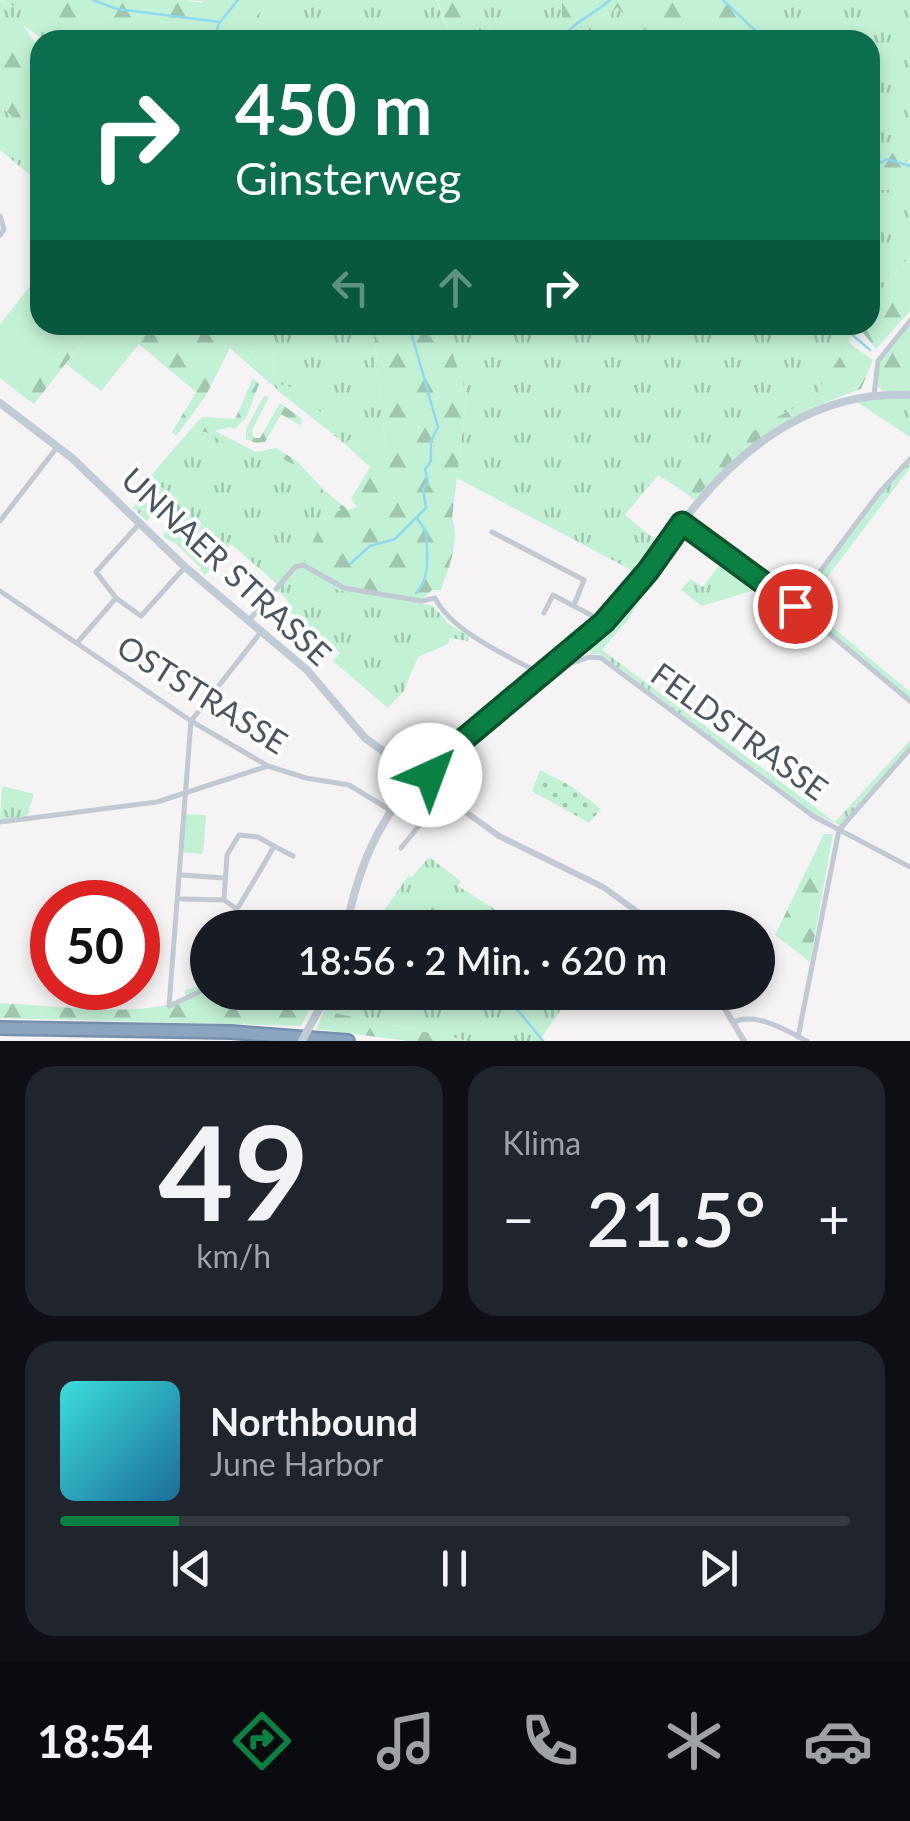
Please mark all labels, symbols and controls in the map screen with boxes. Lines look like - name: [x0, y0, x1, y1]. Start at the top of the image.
- text: 450 m: [235, 66, 432, 150]
- icon: right: [70, 70, 200, 200]
- text: Ginsterweg: [235, 151, 461, 205]
- icon: left: [323, 260, 378, 315]
- icon: ahead: [428, 260, 483, 315]
- icon: right: [533, 260, 588, 315]
- street label: UNNAER STRASSE: [114, 459, 340, 673]
- pin: [753, 564, 838, 649]
- icon: arrive: [768, 579, 823, 634]
- street label: OSTSTRASSE: [111, 626, 295, 761]
- street label: FELDSTRASSE: [644, 654, 836, 808]
- position arrow: [378, 723, 482, 827]
- speed limit sign: 50: [30, 880, 160, 1010]
- text: 18:56 · 2 Min. · 620 m: [298, 937, 667, 983]
- text: 49: [158, 1093, 309, 1249]
- text: Klima: [503, 1123, 581, 1162]
- text: 21.5°: [587, 1173, 766, 1263]
- text: −: [503, 1185, 534, 1251]
- text: +: [818, 1185, 850, 1251]
- text: km/h: [196, 1236, 271, 1275]
- text: Northbound: [210, 1398, 418, 1444]
- text: June Harbor: [210, 1444, 383, 1483]
- icon: previous: [164, 1541, 219, 1596]
- icon: pause: [427, 1541, 482, 1596]
- icon: next: [691, 1541, 746, 1596]
- icon: directions: [227, 1706, 297, 1776]
- icon: music: [371, 1706, 441, 1776]
- icon: phone: [515, 1706, 585, 1776]
- icon: climate: [659, 1706, 729, 1776]
- icon: car: [803, 1706, 873, 1776]
- text: 18:54: [37, 1714, 153, 1768]

